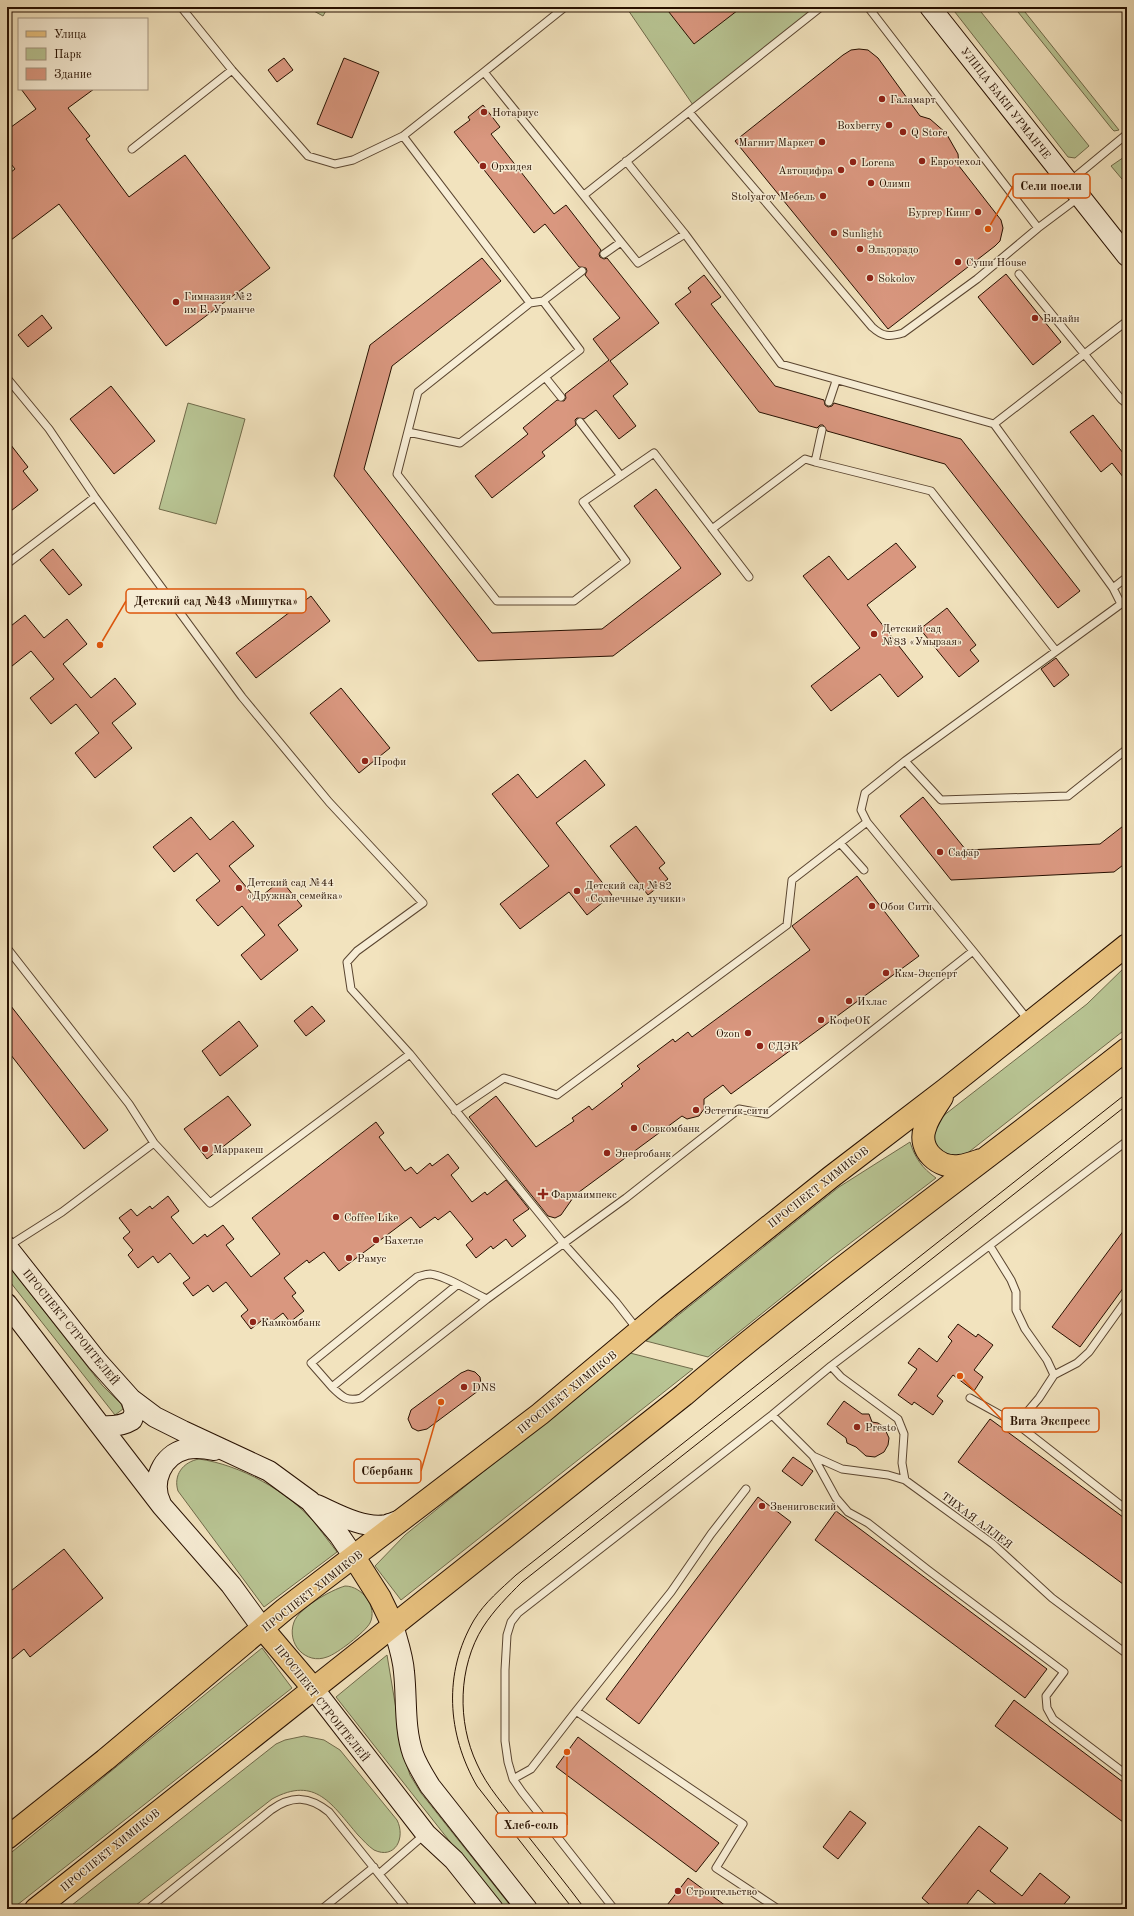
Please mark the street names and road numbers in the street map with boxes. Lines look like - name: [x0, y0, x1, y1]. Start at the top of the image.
- street label: УЛИЦА БАКИ УРМАНЧЕ: [958, 46, 1052, 162]
- street label: ПРОСПЕКТ ХИМИКОВ: [767, 1146, 871, 1231]
- street label: ПРОСПЕКТ СТРОИТЕЛЕЙ: [20, 1267, 122, 1388]
- street label: ПРОСПЕКТ ХИМИКОВ: [516, 1350, 620, 1436]
- street label: ТИХАЯ АЛЛЕЯ: [939, 1491, 1014, 1551]
- street label: ПРОСПЕКТ ХИМИКОВ: [261, 1550, 365, 1635]
- street label: ПРОСПЕКТ СТРОИТЕЛЕЙ: [272, 1642, 372, 1765]
- street label: ПРОСПЕКТ ХИМИКОВ: [59, 1808, 163, 1894]

